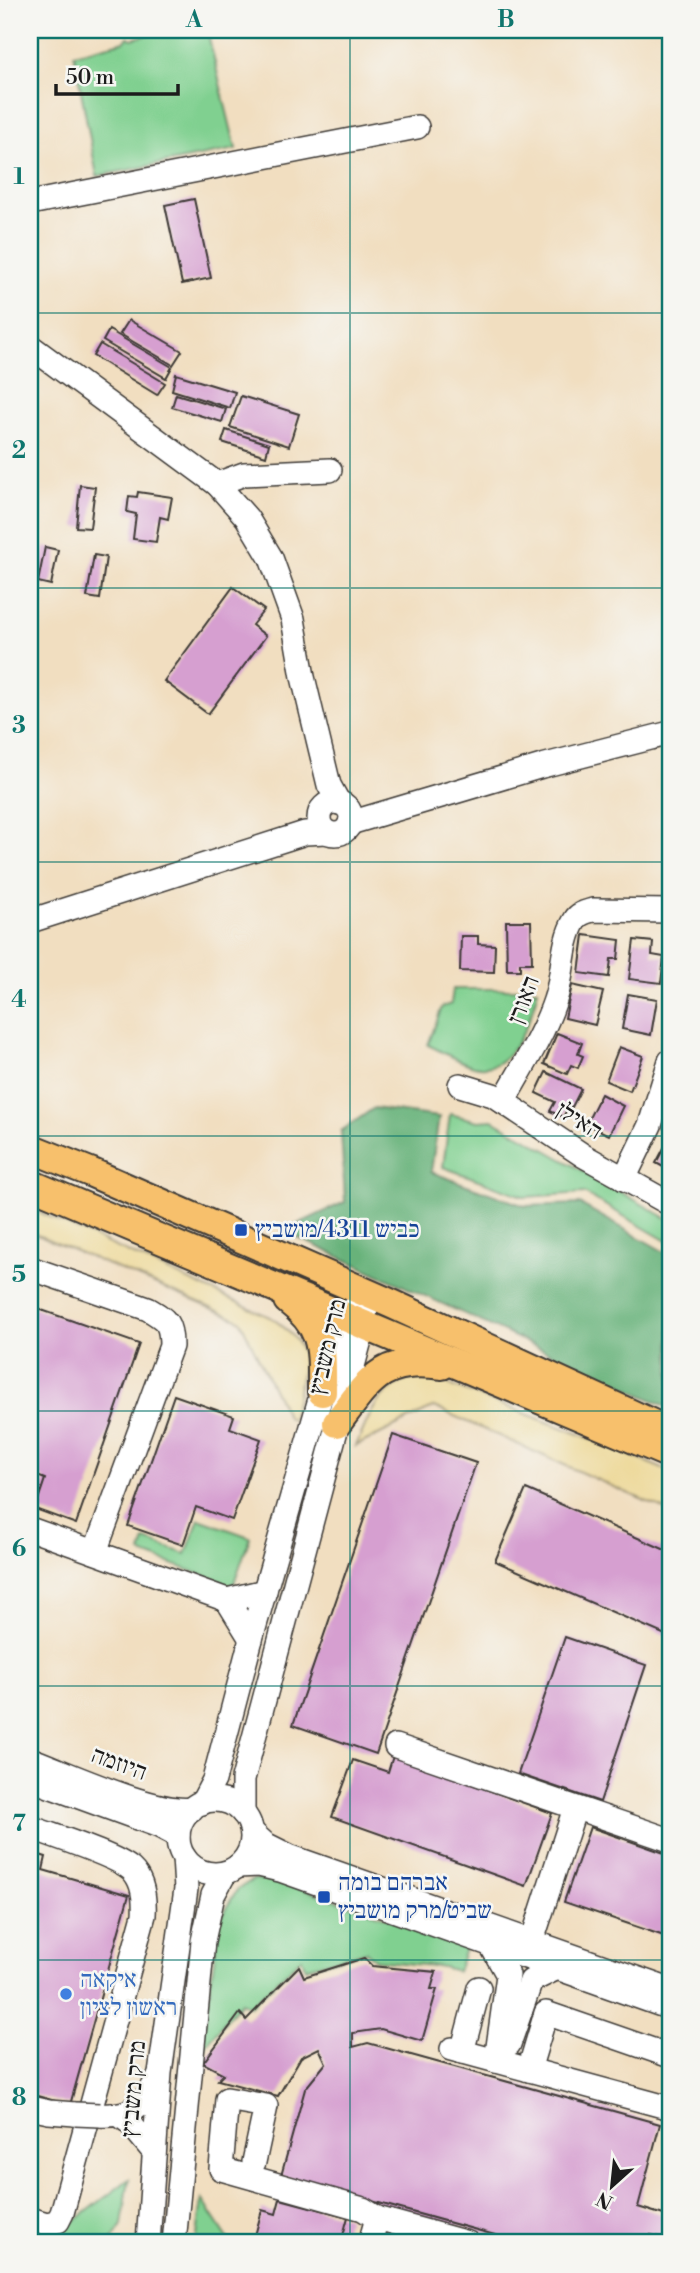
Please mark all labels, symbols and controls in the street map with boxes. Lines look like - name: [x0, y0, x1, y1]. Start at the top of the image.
- text: A: [185, 6, 203, 34]
- text: B: [497, 6, 515, 34]
- scale bar: [56, 52, 178, 96]
- text: 50 m: [66, 65, 114, 91]
- text: 1: [13, 163, 25, 191]
- text: 2: [12, 437, 26, 465]
- text: 3: [12, 712, 26, 740]
- street label: האורן: [501, 972, 547, 1028]
- text: 4: [11, 986, 27, 1014]
- street label: האילן: [550, 1095, 608, 1147]
- place label: כביש 4311/מושביץ: [255, 1215, 420, 1245]
- marker: כביש 4311/מושביץ: [233, 1222, 249, 1238]
- text: 5: [12, 1261, 26, 1289]
- street label: מרק משביץ: [302, 1296, 354, 1398]
- text: 6: [12, 1535, 26, 1563]
- street label: היוזמה: [87, 1740, 151, 1788]
- text: 7: [12, 1810, 26, 1838]
- place label: אברהם בומה שביט/מרק מושביץ: [338, 1868, 492, 1926]
- marker: אברהם בומה שביט/מרק מושביץ: [316, 1889, 332, 1905]
- place label: איקאה ראשון לציון: [80, 1965, 178, 2023]
- marker: איקאה ראשון לציון: [58, 1986, 74, 2002]
- street label: מרק משביץ: [115, 2039, 153, 2139]
- text: 8: [12, 2084, 26, 2112]
- north arrow: [578, 2150, 648, 2220]
- text: N: [593, 2186, 617, 2214]

